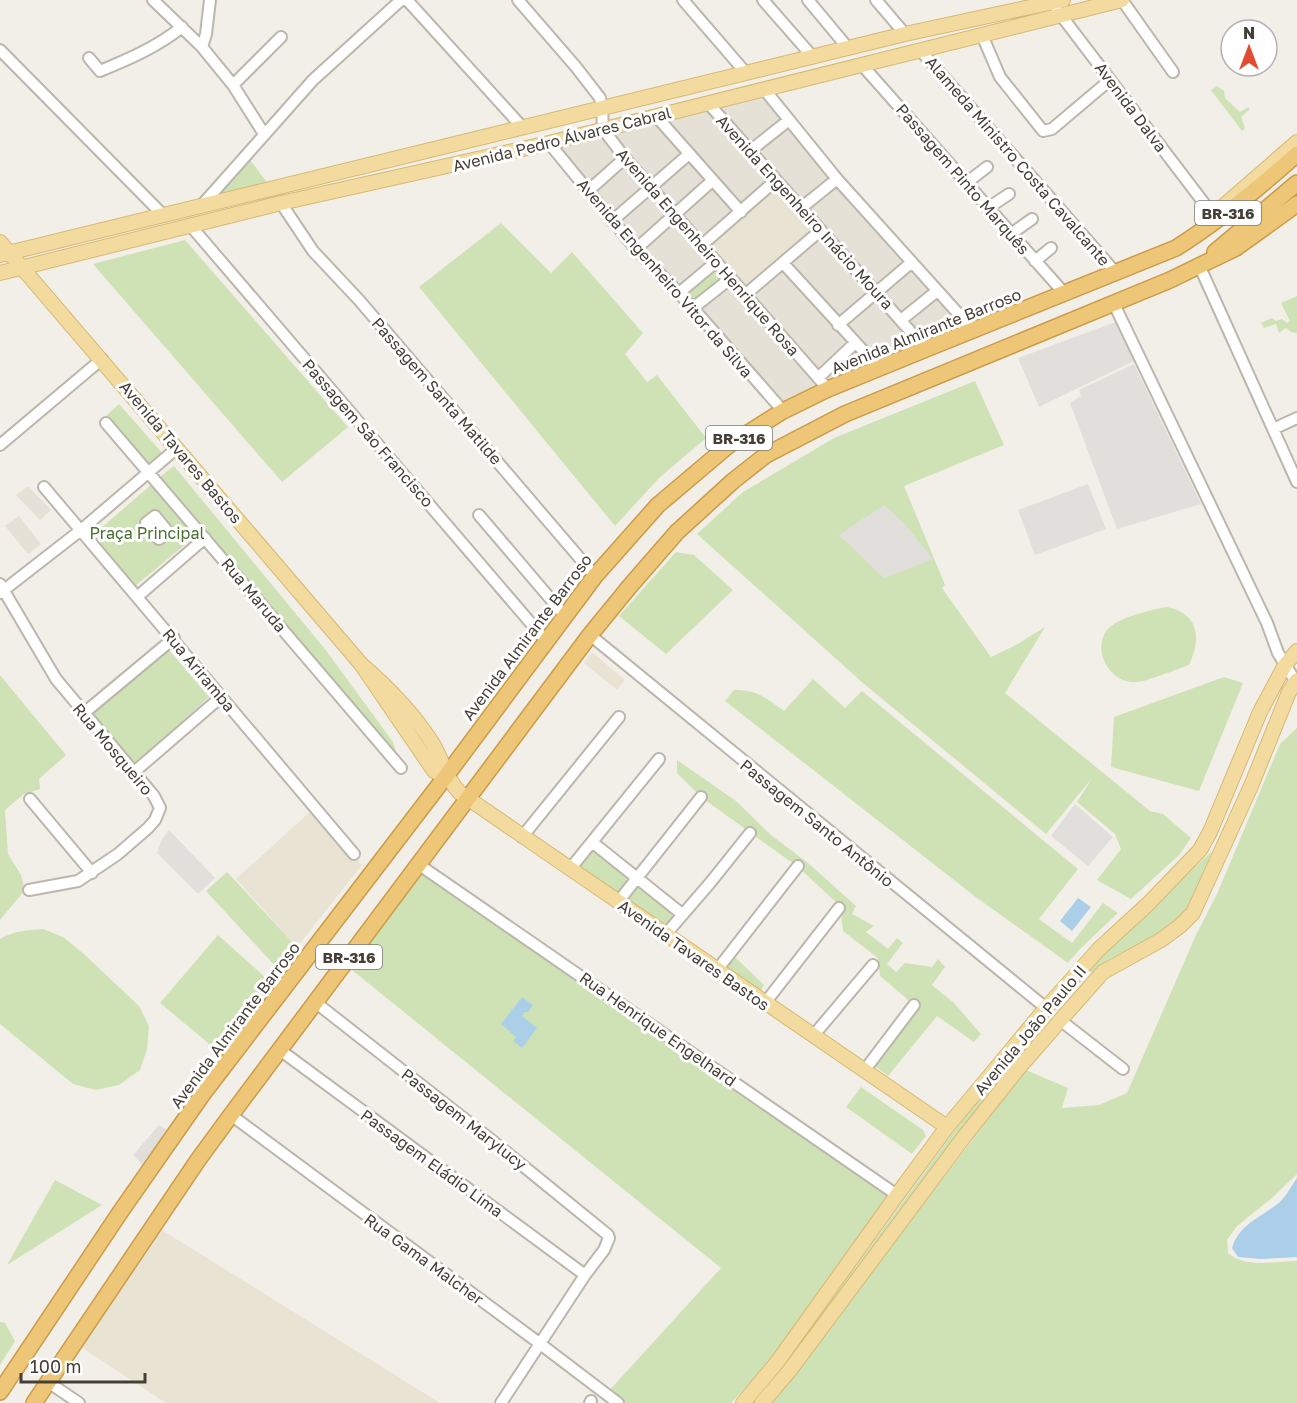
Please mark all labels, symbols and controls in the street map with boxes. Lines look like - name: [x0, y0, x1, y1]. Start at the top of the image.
- north arrow: [1219, 18, 1279, 78]
- text: N: [1243, 23, 1255, 43]
- street label: Alameda Ministro Costa Cavalcante: [921, 52, 1115, 270]
- street label: Avenida Dalva: [1091, 58, 1171, 156]
- street label: Passagem Pinto Marquês: [892, 100, 1034, 258]
- street label: Avenida Pedro Álvares Cabral: [451, 102, 673, 176]
- street label: Avenida Engenheiro Inácio Moura: [712, 111, 898, 313]
- street label: Avenida Engenheiro Henrique Rosa: [612, 144, 804, 360]
- street label: Avenida Engenheiro Vitor da Silva: [573, 174, 757, 382]
- road number: BR-316: [1195, 201, 1261, 225]
- street label: Avenida Almirante Barroso: [828, 284, 1024, 378]
- street label: Passagem Santa Matilde: [368, 313, 506, 469]
- street label: Passagem São Francisco: [298, 355, 438, 511]
- street label: Avenida Tavares Bastos: [115, 377, 247, 527]
- road number: BR-316: [706, 426, 772, 450]
- park label: Praça Principal: [89, 523, 205, 543]
- street label: Avenida Almirante Barroso: [458, 550, 596, 724]
- street label: Rua Maruda: [217, 554, 291, 636]
- street label: Rua Ariramba: [158, 624, 240, 716]
- street label: Rua Mosqueiro: [69, 699, 157, 799]
- street label: Passagem Santo Antônio: [736, 755, 898, 891]
- street label: Avenida Tavares Bastos: [615, 895, 773, 1015]
- street label: Avenida Almirante Barroso: [166, 938, 304, 1112]
- road number: BR-316: [316, 945, 382, 969]
- street label: Avenida João Paulo II: [970, 961, 1090, 1099]
- street label: Rua Henrique Engelhard: [576, 967, 740, 1091]
- street label: Passagem Marylucy: [397, 1064, 531, 1174]
- street label: Passagem Eládio Lima: [357, 1105, 507, 1221]
- street label: Rua Gama Malcher: [360, 1209, 488, 1309]
- scale bar: [21, 1346, 146, 1384]
- text: 100 m: [30, 1355, 81, 1377]

